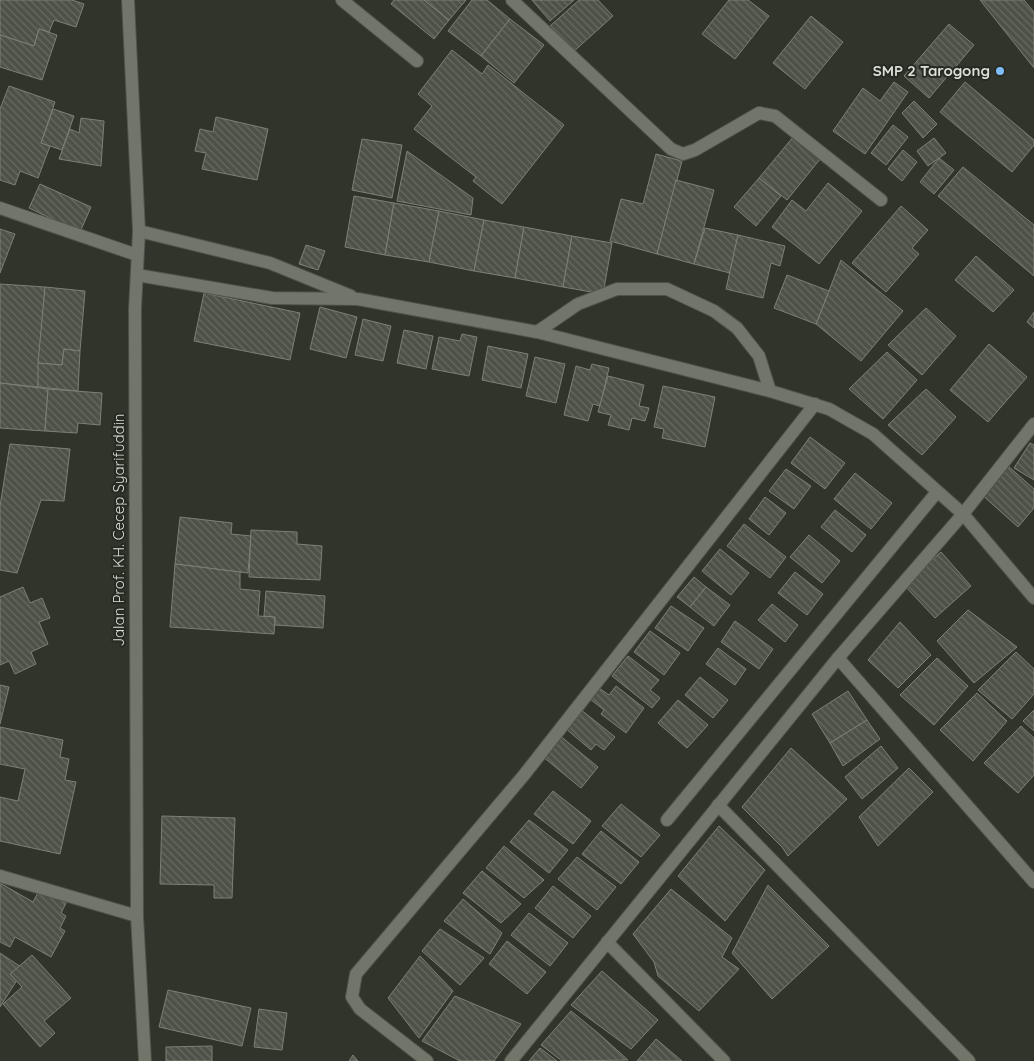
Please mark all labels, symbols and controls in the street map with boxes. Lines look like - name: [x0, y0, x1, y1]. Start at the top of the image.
- place label: SMP 2 Tarogong: [873, 61, 990, 80]
- marker: SMP 2 Tarogong: [994, 65, 1006, 77]
- street label: Jalan Prof. KH. Cecep Syarifuddin: [109, 413, 128, 647]

